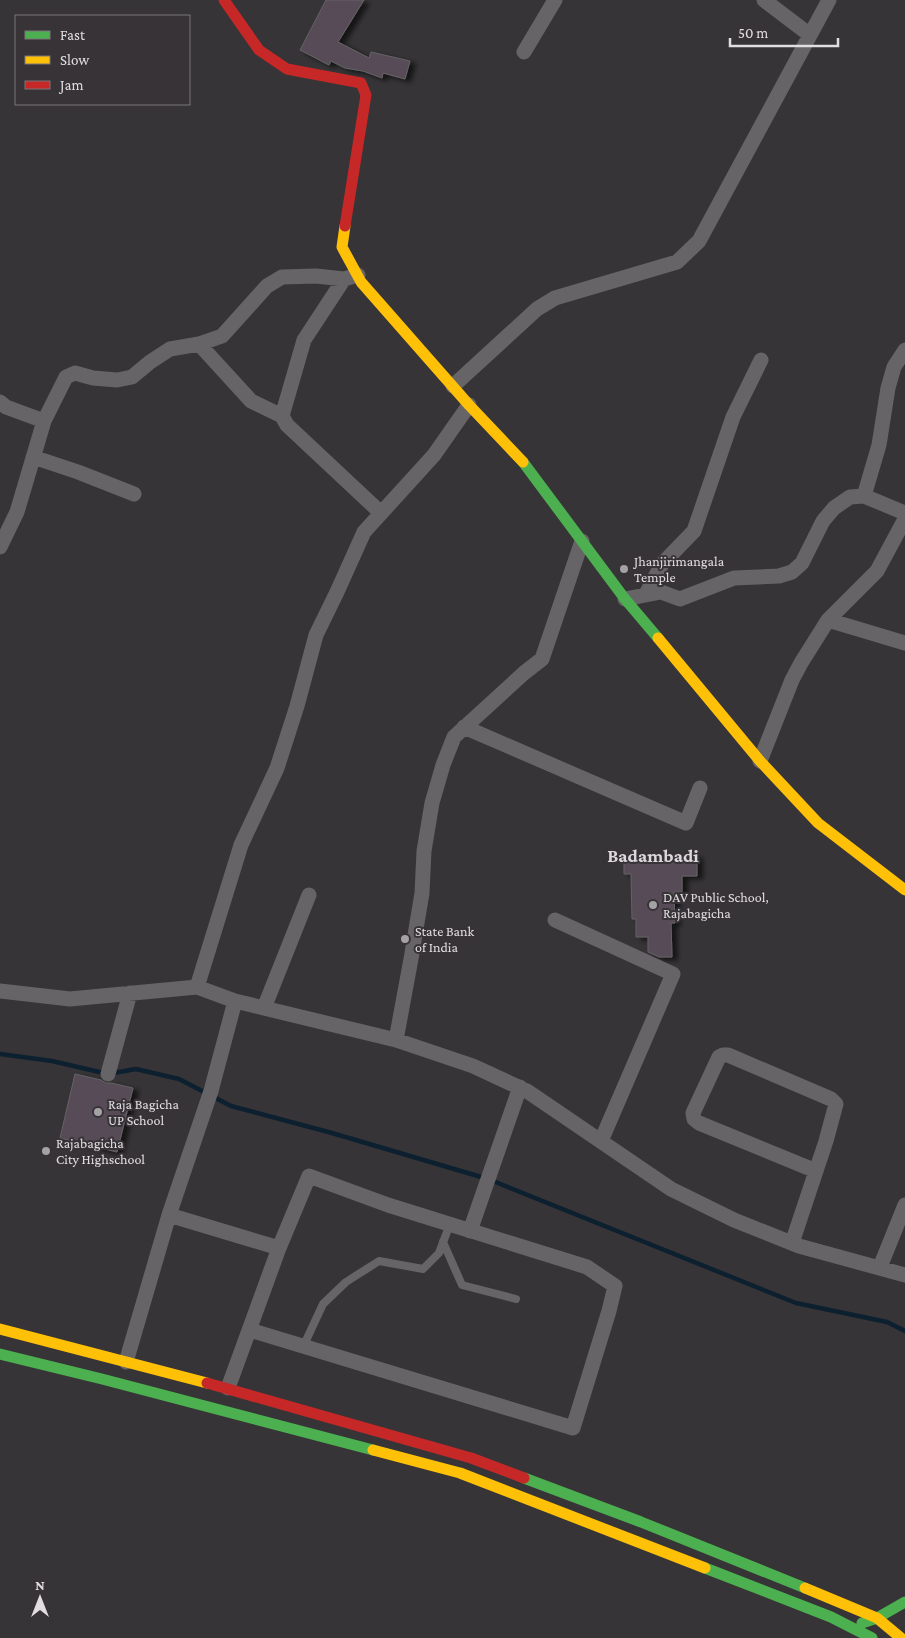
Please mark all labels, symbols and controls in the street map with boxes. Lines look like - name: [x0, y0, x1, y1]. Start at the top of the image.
- legend: [15, 15, 190, 105]
- scale bar: [730, 15, 838, 47]
- text: 50 m: [738, 25, 768, 41]
- text: Fast: [60, 27, 86, 43]
- text: Slow: [60, 52, 90, 68]
- text: Jam: [58, 77, 83, 94]
- place label: Jhanjirimangala Temple: [632, 553, 725, 585]
- marker: Jhanjirimangala Temple: [618, 563, 630, 575]
- district label: Badambadi: [607, 845, 699, 866]
- place label: DAV Public School, Rajabagicha: [663, 889, 769, 922]
- marker: DAV Public School, Rajabagicha: [647, 899, 659, 911]
- place label: State Bank of India: [415, 923, 475, 955]
- marker: State Bank of India: [399, 933, 411, 945]
- place label: Raja Bagicha UP School: [108, 1096, 179, 1128]
- marker: Raja Bagicha UP School: [92, 1106, 104, 1118]
- place label: Rajabagicha City Highschool: [56, 1135, 145, 1167]
- marker: Rajabagicha City Highschool: [40, 1145, 52, 1157]
- north arrow: [15, 1573, 65, 1623]
- text: N: [35, 1577, 45, 1593]

